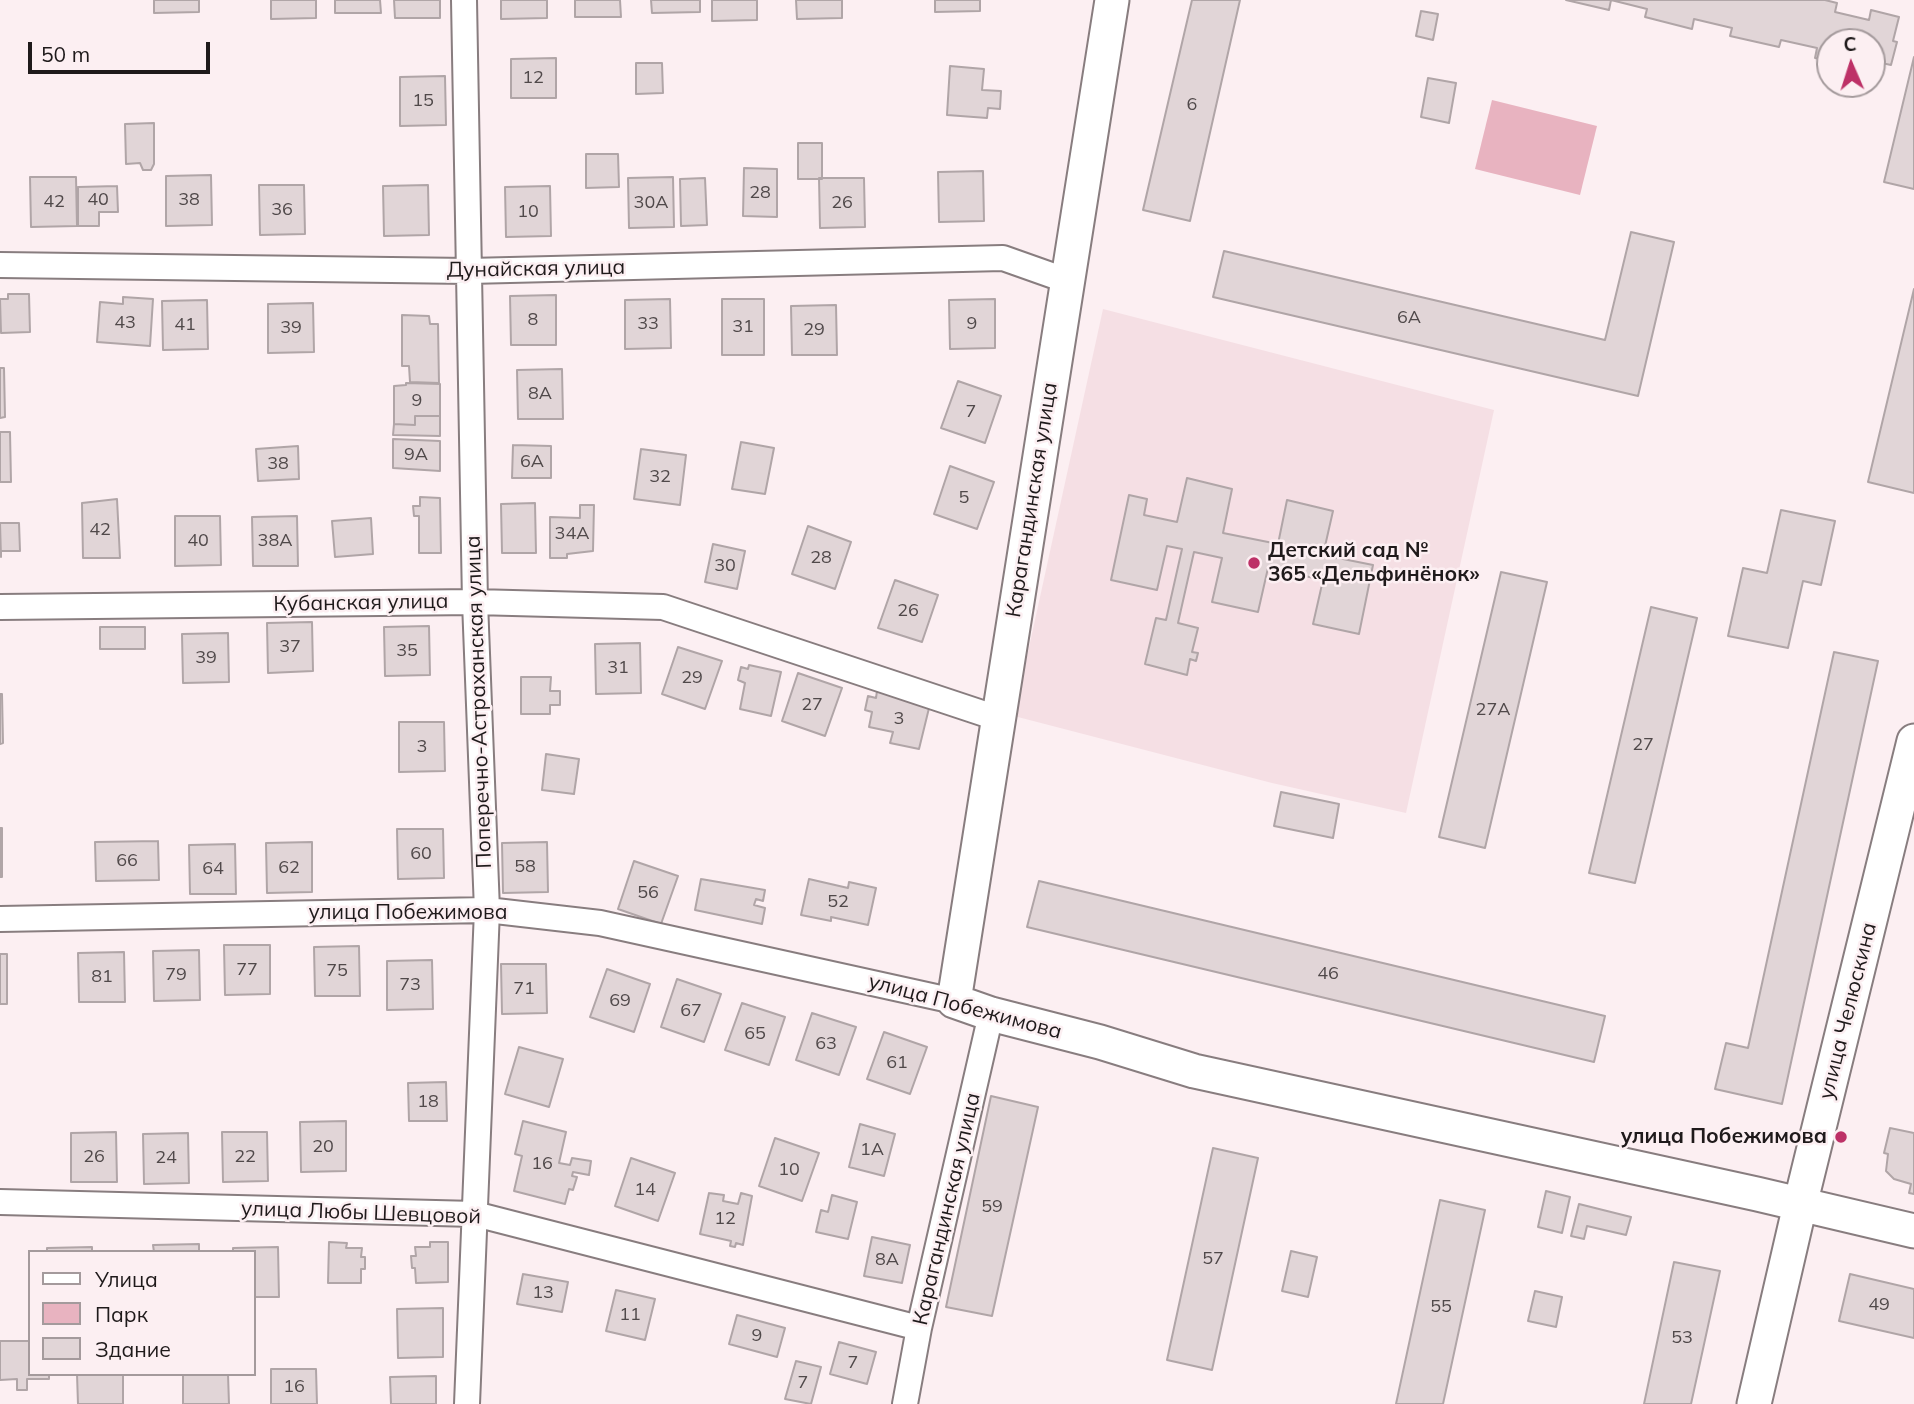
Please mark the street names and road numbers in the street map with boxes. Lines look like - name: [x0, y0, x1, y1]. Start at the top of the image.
- street label: Дунайская улица: [447, 255, 625, 283]
- street label: Карагандинская улица: [1001, 381, 1063, 619]
- street label: Поперечно-Астраханская улица: [461, 535, 497, 869]
- street label: Кубанская улица: [273, 589, 449, 617]
- street label: улица Побежимова: [308, 900, 508, 926]
- street label: улица Челюскина: [1814, 920, 1882, 1102]
- street label: улица Побежимова: [866, 969, 1064, 1045]
- street label: Карагандинская улица: [908, 1090, 986, 1328]
- street label: улица Любы Шевцовой: [241, 1196, 481, 1230]

